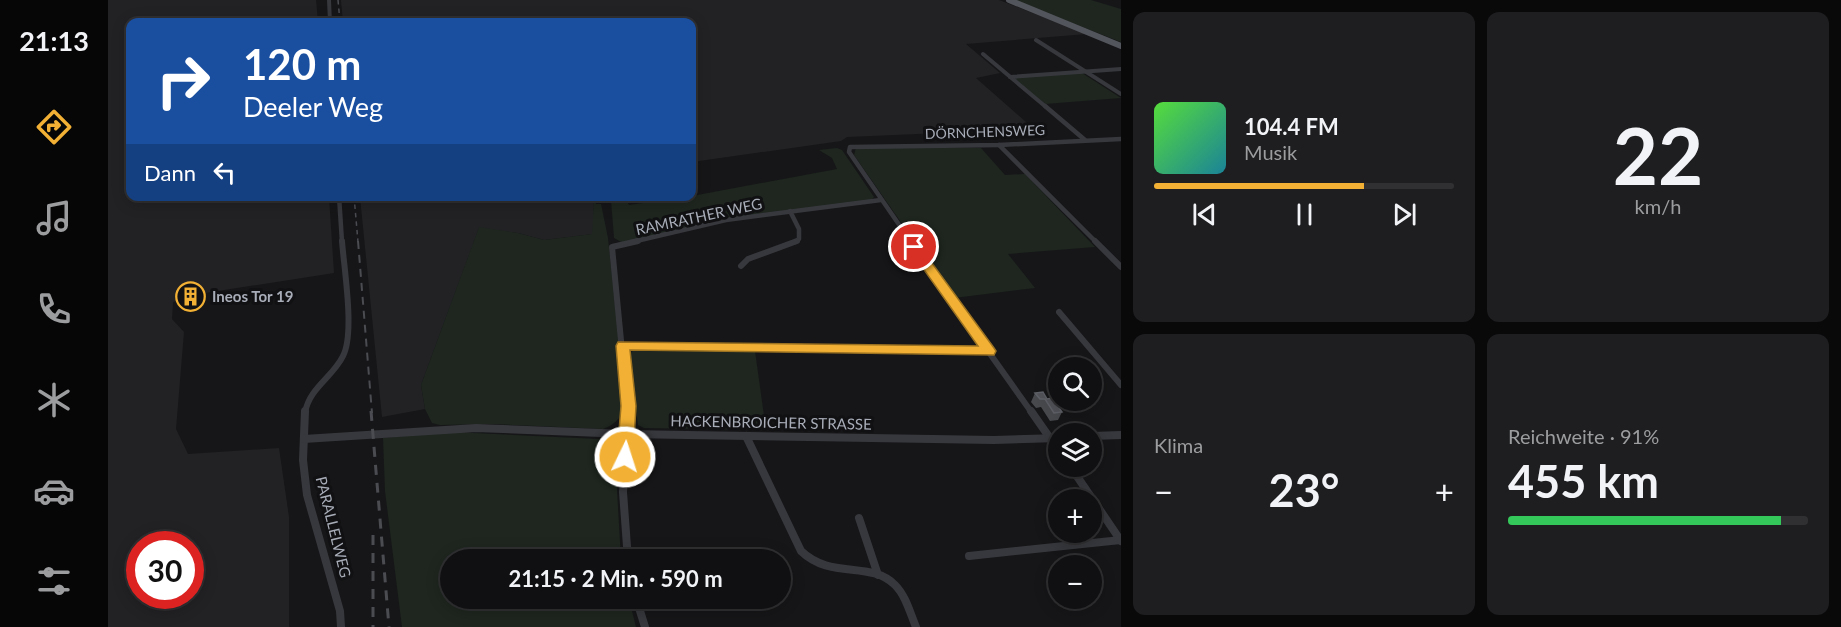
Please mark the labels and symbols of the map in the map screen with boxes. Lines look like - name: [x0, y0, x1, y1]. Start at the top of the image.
- street label: DÖRNCHENSWEG: [925, 121, 1045, 142]
- street label: RAMRATHER WEG: [634, 194, 764, 238]
- pin: [888, 221, 939, 272]
- building icon: Ineos Tor 19: [175, 281, 207, 313]
- place label: Ineos Tor 19: [212, 287, 293, 305]
- street label: HACKENBROICHER STRASSE: [670, 411, 872, 433]
- position arrow: [593, 425, 657, 489]
- street label: PARALLELWEG: [313, 474, 355, 579]
- speed limit sign: 30: [126, 531, 204, 609]

